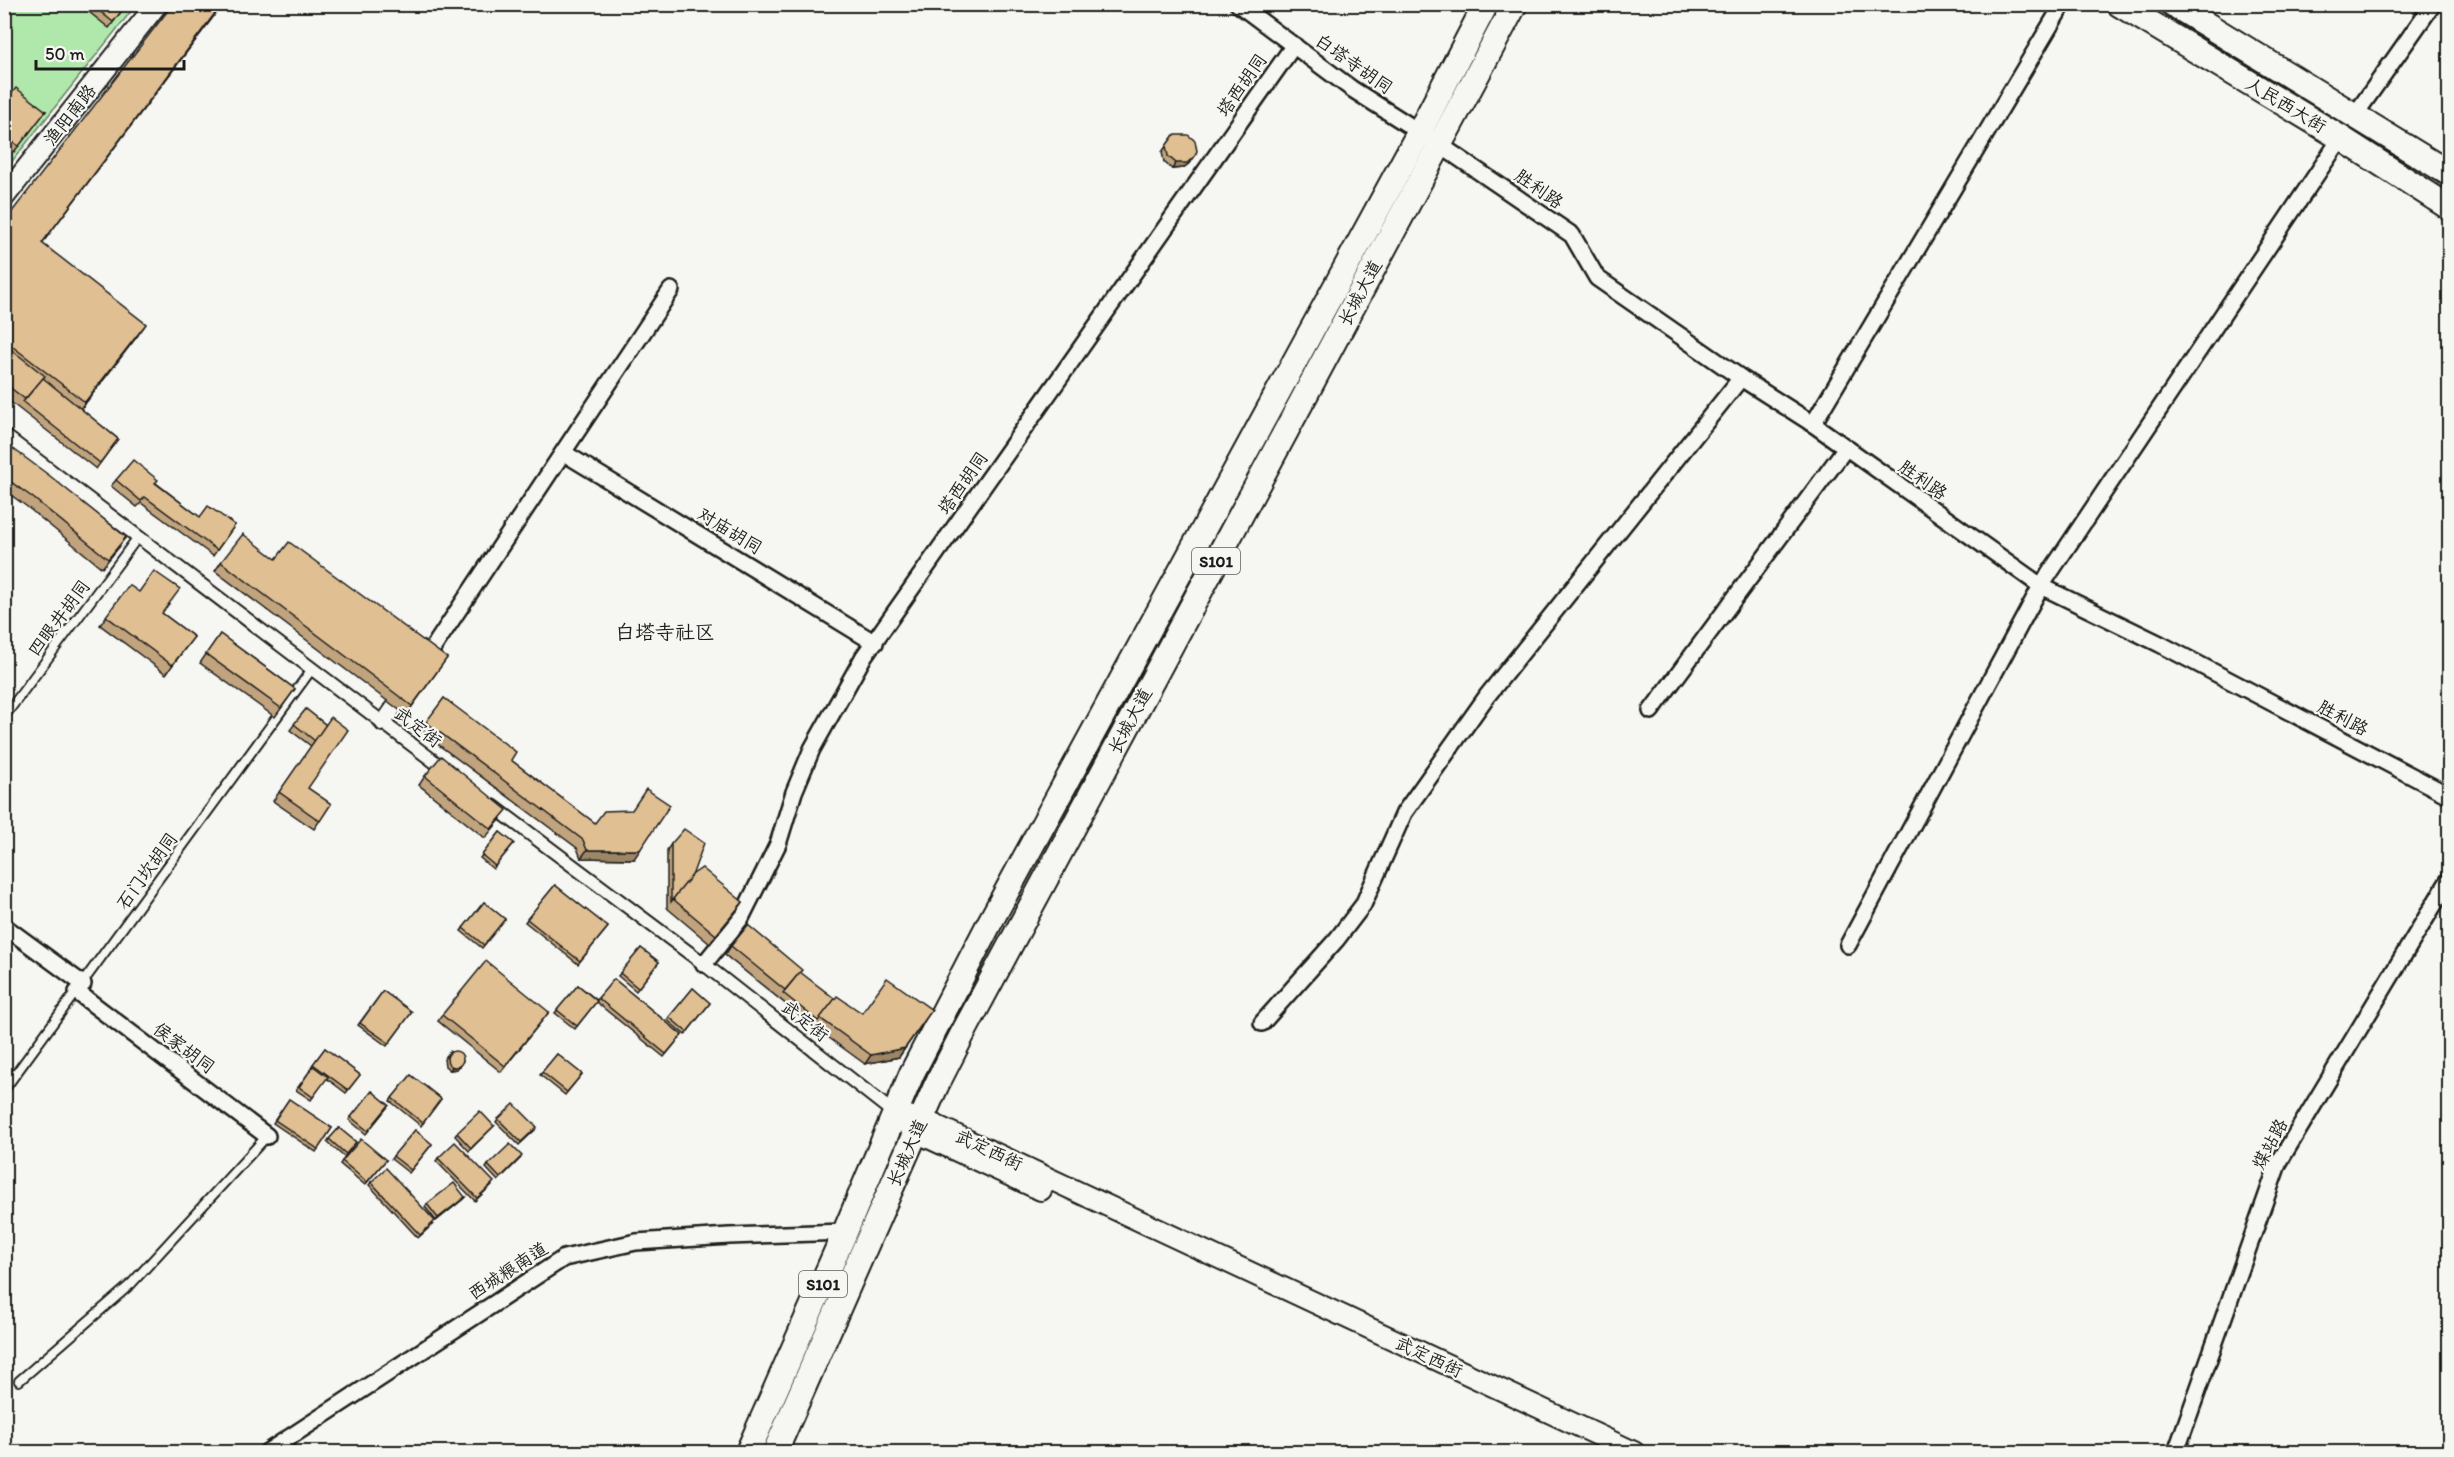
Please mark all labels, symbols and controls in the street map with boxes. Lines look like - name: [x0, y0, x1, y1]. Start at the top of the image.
- street label: 白塔寺胡同: [1311, 29, 1397, 99]
- scale bar: [36, 33, 184, 71]
- text: 50 m: [45, 43, 85, 65]
- street label: 塔西胡同: [1212, 49, 1272, 121]
- street label: 人民西大街: [2242, 72, 2330, 138]
- street label: 渔阳南路: [39, 80, 101, 150]
- street label: 胜利路: [1511, 165, 1567, 213]
- street label: 长城大道: [1333, 256, 1387, 330]
- street label: 塔西胡同: [933, 447, 993, 519]
- street label: 胜利路: [1895, 456, 1951, 504]
- street label: 对庙胡同: [693, 503, 767, 559]
- road number: S101: [1192, 548, 1240, 574]
- street label: 四眼井胡同: [23, 575, 95, 661]
- district label: 白塔寺社区: [615, 620, 715, 644]
- street label: 长城大道: [1103, 684, 1157, 758]
- street label: 胜利路: [2314, 696, 2372, 740]
- street label: 武定街: [390, 702, 446, 752]
- street label: 石门坎胡同: [112, 828, 182, 914]
- street label: 武定街: [777, 996, 833, 1046]
- street label: 侯家胡同: [149, 1018, 219, 1078]
- street label: 煤站路: [2248, 1115, 2292, 1173]
- street label: 长城大道: [882, 1116, 932, 1190]
- street label: 武定西街: [952, 1125, 1026, 1175]
- street label: 西城粮南道: [464, 1237, 552, 1305]
- road number: S101: [799, 1271, 847, 1297]
- street label: 武定西街: [1392, 1332, 1466, 1382]

